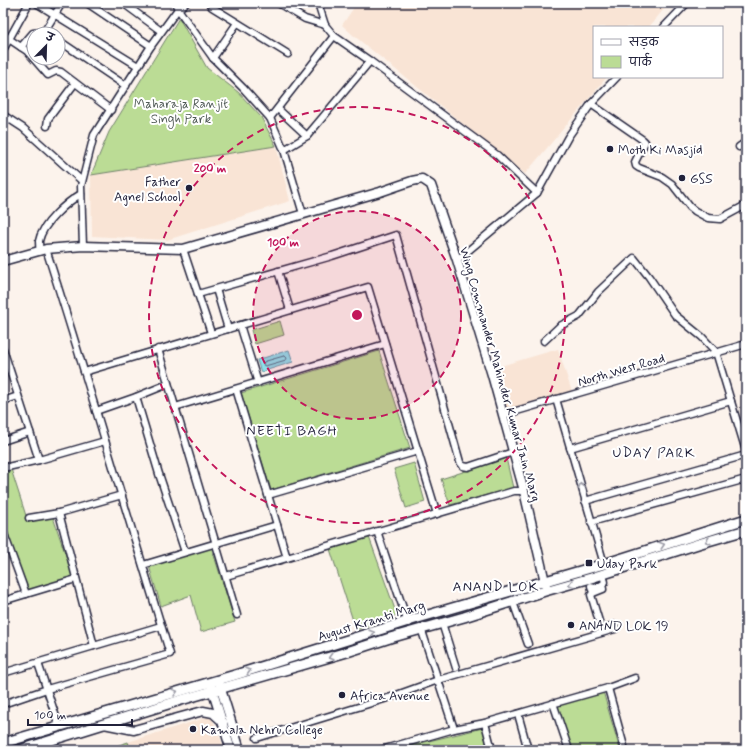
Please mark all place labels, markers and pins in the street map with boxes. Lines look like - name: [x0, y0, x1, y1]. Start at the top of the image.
- place label: Moth Ki Masjid: [618, 142, 703, 159]
- marker: Moth Ki Masjid: [605, 144, 615, 154]
- place label: GSS: [690, 171, 713, 188]
- marker: GSS: [677, 173, 687, 183]
- place label: Father Agnel School: [114, 174, 182, 206]
- marker: Father Agnel School: [184, 183, 194, 193]
- centre of rings: [350, 308, 364, 322]
- place label: Uday Park: [597, 556, 658, 573]
- marker: Uday Park: [584, 558, 594, 568]
- place label: ANAND LOK 19: [579, 618, 669, 635]
- marker: ANAND LOK 19: [566, 620, 576, 630]
- place label: Africa Avenue: [350, 688, 430, 705]
- marker: Africa Avenue: [337, 690, 347, 700]
- place label: Kamala Nehru College: [201, 722, 323, 739]
- marker: Kamala Nehru College: [188, 724, 198, 734]

